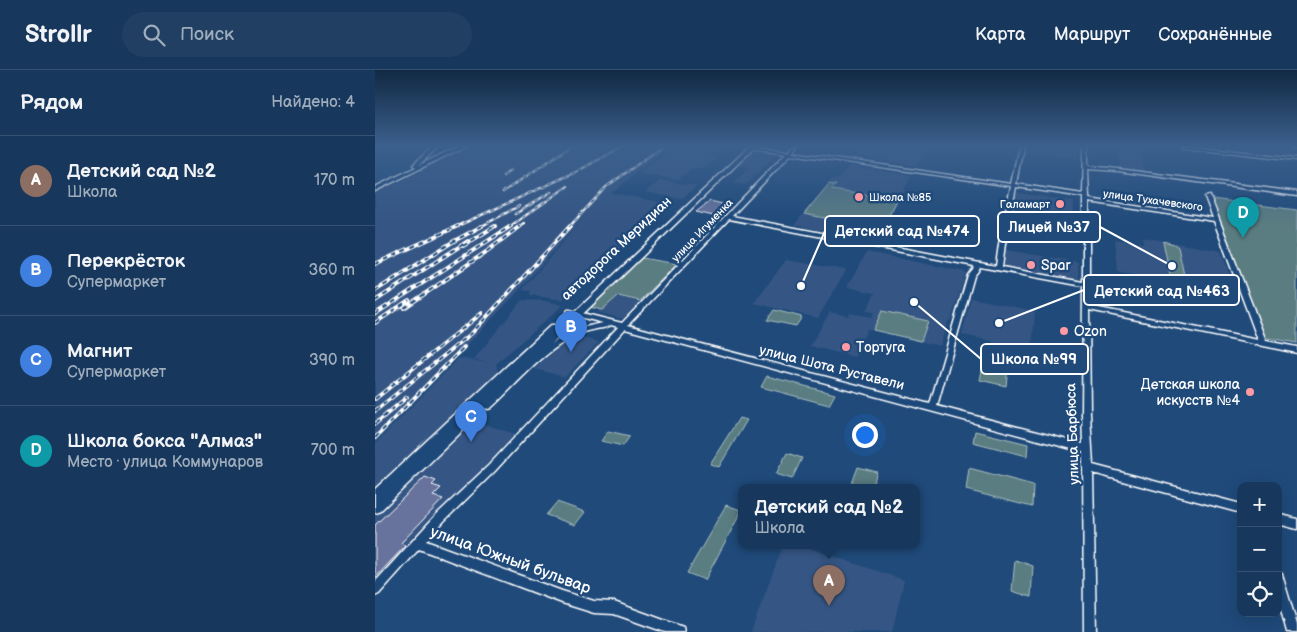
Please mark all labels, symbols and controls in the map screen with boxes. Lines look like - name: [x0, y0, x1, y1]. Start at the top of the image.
- search box: [122, 12, 472, 57]
- text: Strollr: [25, 20, 92, 49]
- icon: search: [140, 21, 168, 49]
- text: Поиск: [180, 23, 234, 46]
- text: Карта: [975, 24, 1026, 45]
- text: Маршрут: [1054, 24, 1130, 45]
- text: Сохранённые: [1158, 24, 1272, 45]
- text: Рядом: [20, 90, 83, 115]
- text: Найдено: 4: [271, 93, 355, 112]
- text: Детский сад №2: [67, 160, 216, 183]
- text: A: [31, 171, 41, 190]
- text: 170 m: [314, 171, 355, 190]
- text: Школа: [67, 183, 117, 202]
- street label: улица Тухачевского: [1102, 187, 1204, 214]
- marker: Школа №85: [853, 191, 865, 203]
- place label: Школа №85: [869, 191, 931, 204]
- street label: автодорога Меридиан: [558, 193, 675, 304]
- street label: улица Игуменка: [669, 196, 736, 265]
- pin: D: [1227, 197, 1259, 238]
- place label: Галамарт: [1000, 198, 1050, 211]
- marker: Галамарт: [1054, 198, 1066, 210]
- callout: Лицей №37: [998, 212, 1100, 242]
- callout: Детский сад №474: [825, 216, 979, 246]
- text: Лицей №37: [1007, 218, 1090, 237]
- text: Детский сад №474: [835, 222, 969, 241]
- text: Перекрёсток: [67, 250, 185, 273]
- place label: Spar: [1041, 257, 1072, 274]
- marker: Spar: [1025, 259, 1037, 271]
- text: B: [30, 261, 42, 280]
- text: 360 m: [308, 261, 355, 280]
- text: Супермаркет: [67, 273, 166, 292]
- callout: Детский сад №463: [1084, 275, 1239, 305]
- text: Детский сад №463: [1094, 282, 1230, 301]
- pin: B: [555, 311, 587, 352]
- place label: Ozon: [1074, 323, 1107, 340]
- marker: Ozon: [1058, 325, 1070, 337]
- place label: Тортуга: [856, 339, 906, 356]
- text: Магнит: [67, 340, 132, 363]
- street label: улица Шота Руставели: [758, 341, 906, 394]
- marker: Тортуга: [840, 341, 852, 353]
- callout: Школа №99: [981, 344, 1088, 374]
- text: Школа №99: [991, 350, 1077, 369]
- text: C: [30, 351, 42, 370]
- text: 390 m: [309, 351, 355, 370]
- text: Супермаркет: [67, 363, 166, 382]
- place label: Детская школа искусств №4: [1141, 376, 1241, 409]
- street label: улица Барбюса: [1062, 382, 1083, 485]
- marker: Детская школа искусств №4: [1244, 386, 1256, 398]
- pin: C: [455, 401, 487, 442]
- your location: [852, 422, 878, 448]
- text: Школа бокса "Алмаз": [67, 430, 262, 453]
- text: D: [30, 441, 42, 460]
- text: 700 m: [311, 441, 355, 460]
- text: Место · улица Коммунаров: [67, 453, 263, 472]
- map controls: [1237, 482, 1282, 617]
- button: +: [1237, 482, 1282, 527]
- popup: [738, 484, 920, 549]
- text: Детский сад №2: [755, 496, 903, 519]
- text: Школа: [755, 519, 805, 538]
- street label: улица Южный бульвар: [428, 523, 593, 598]
- button: −: [1237, 527, 1282, 572]
- pin: A: [813, 565, 845, 606]
- button: locate: [1237, 572, 1282, 617]

